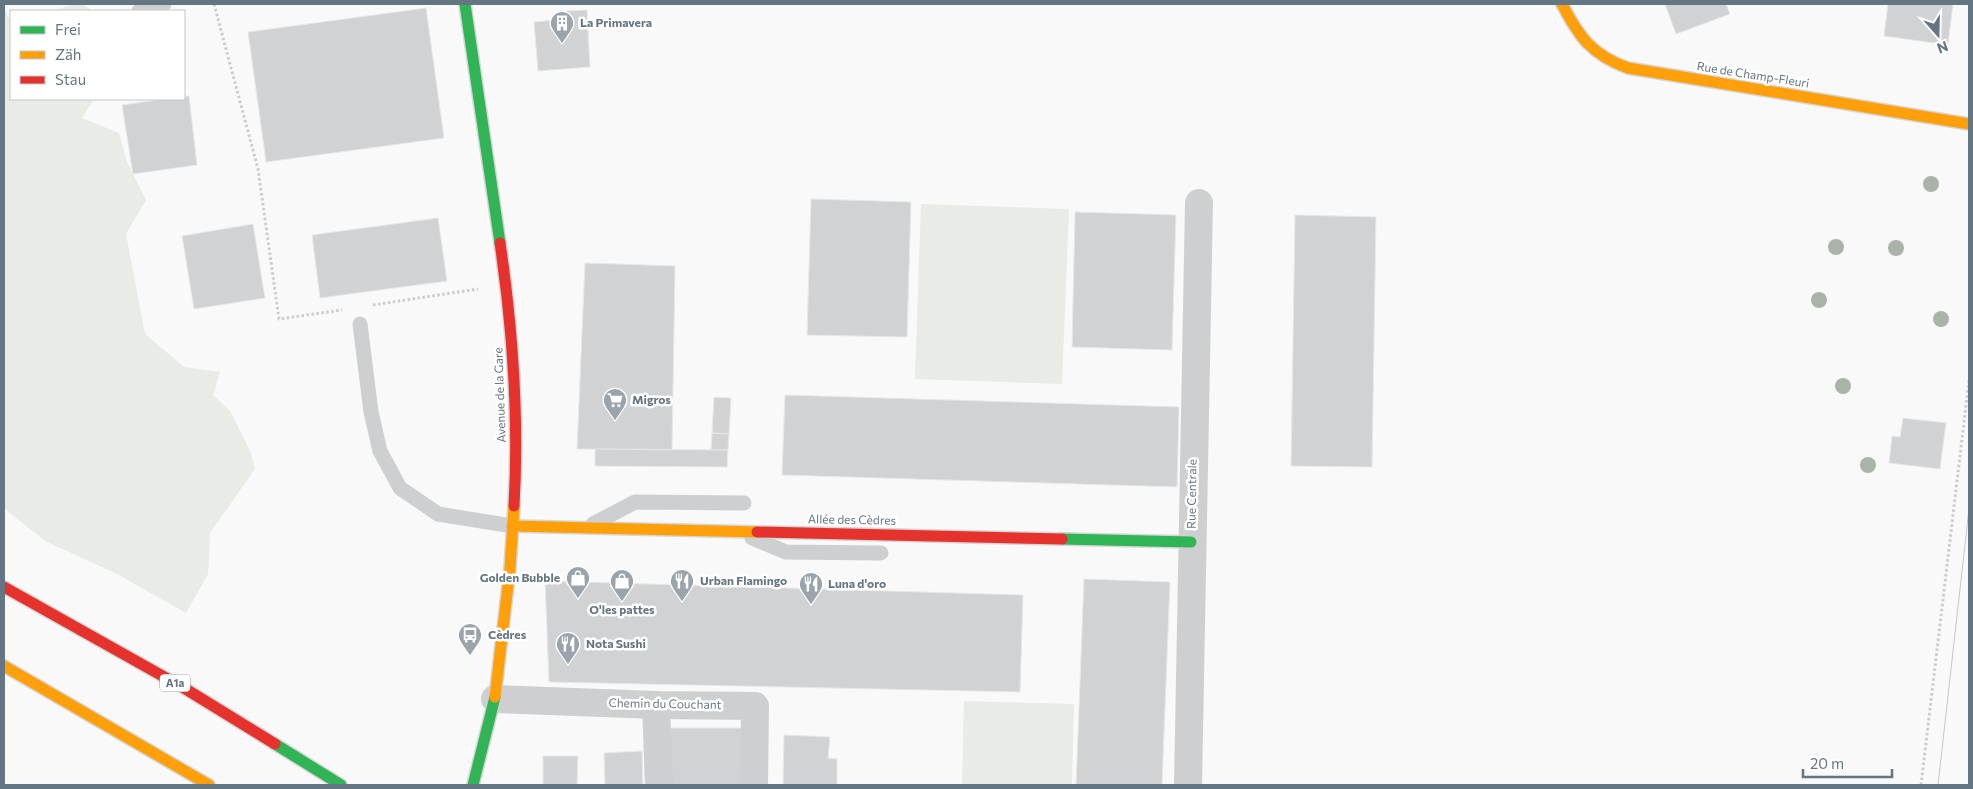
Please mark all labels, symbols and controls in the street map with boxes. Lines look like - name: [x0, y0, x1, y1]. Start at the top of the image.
- legend: [10, 10, 185, 100]
- building icon: La Primavera: [549, 10, 575, 44]
- north arrow: [1913, 10, 1963, 60]
- place label: La Primavera: [580, 15, 652, 29]
- text: Frei: [55, 20, 81, 38]
- text: N: [1935, 38, 1950, 57]
- text: Zäh: [55, 45, 81, 63]
- street label: Rue de Champ-Fleuri: [1696, 58, 1810, 90]
- text: Stau: [55, 70, 86, 88]
- street label: Avenue de la Gare: [490, 347, 508, 443]
- supermarket icon: Migros: [602, 387, 628, 421]
- place label: Migros: [632, 392, 671, 406]
- street label: Rue Centrale: [1183, 459, 1199, 529]
- street label: Allée des Cèdres: [808, 511, 896, 527]
- shop icon: Golden Bubble: [565, 565, 591, 599]
- shop icon: O'les pattes: [609, 568, 635, 602]
- restaurant icon: Urban Flamingo: [669, 568, 695, 602]
- place label: Golden Bubble: [480, 570, 560, 584]
- restaurant icon: Luna d'oro: [798, 571, 824, 605]
- place label: Urban Flamingo: [700, 573, 787, 587]
- place label: Luna d'oro: [828, 576, 886, 590]
- place label: O'les pattes: [589, 602, 655, 616]
- bus stop icon: Cèdres: [457, 622, 483, 656]
- place label: Cèdres: [488, 627, 527, 641]
- restaurant icon: Nota Sushi: [555, 631, 581, 665]
- place label: Nota Sushi: [586, 636, 646, 650]
- road number: A1a: [160, 674, 190, 691]
- street label: Chemin du Couchant: [608, 695, 722, 711]
- scale bar: [1803, 746, 1892, 778]
- text: 20 m: [1810, 754, 1844, 772]

